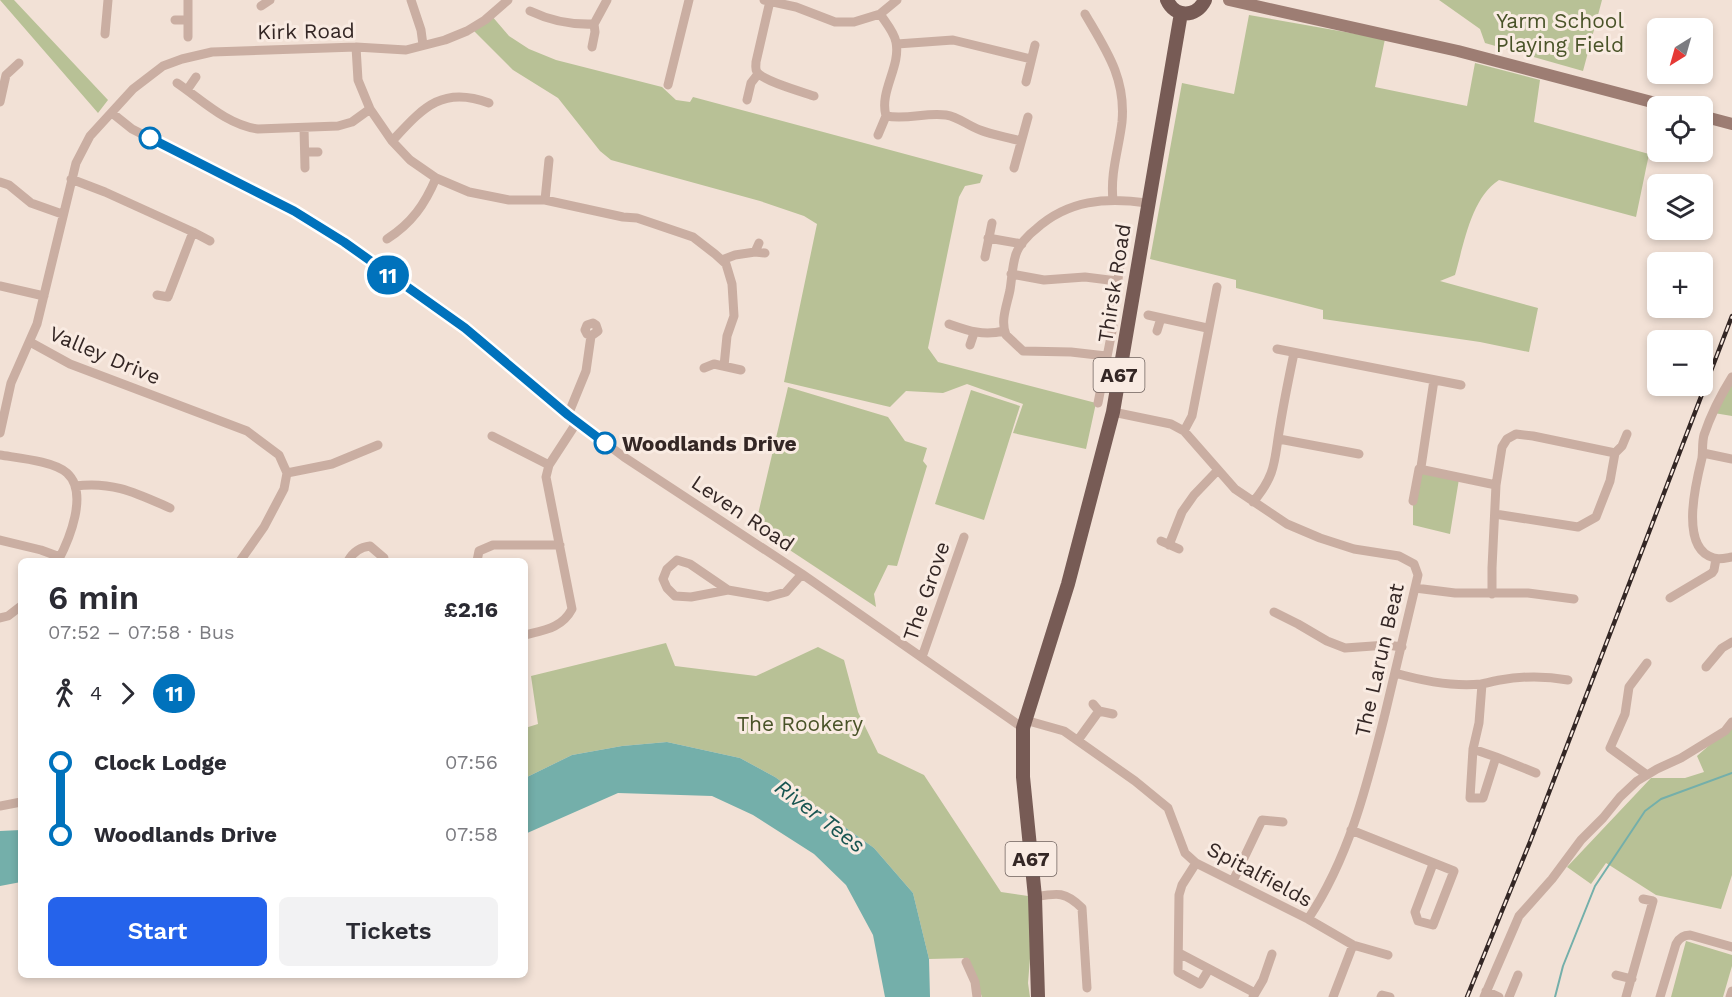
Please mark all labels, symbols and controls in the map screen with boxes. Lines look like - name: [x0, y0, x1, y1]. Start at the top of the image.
- park label: Yarm School Playing Field: [1496, 8, 1624, 57]
- street label: Kirk Road: [257, 18, 355, 44]
- north arrow: [1647, 18, 1713, 84]
- map controls: [1647, 18, 1713, 396]
- button: locate: [1647, 96, 1713, 162]
- unlabelled marker: [139, 127, 161, 149]
- button: layers: [1647, 174, 1713, 240]
- street label: Thirsk Road: [1092, 222, 1136, 344]
- button: +: [1647, 252, 1713, 318]
- line badge: 11: [361, 256, 415, 294]
- text: 11: [379, 263, 397, 288]
- street label: Valley Drive: [46, 320, 164, 390]
- button: −: [1647, 330, 1713, 396]
- road number: A67: [1094, 358, 1144, 392]
- place label: Woodlands Drive: [622, 431, 797, 456]
- marker: Woodlands Drive: [594, 432, 616, 454]
- street label: Leven Road: [687, 469, 799, 557]
- street label: The Grove: [897, 538, 955, 644]
- text: 6 min: [48, 578, 139, 617]
- street label: The Larun Beat: [1349, 581, 1409, 739]
- text: £2.16: [444, 597, 498, 622]
- text: 07:52 – 07:58 · Bus: [48, 620, 235, 644]
- icon: walk: [48, 677, 81, 710]
- icon: forward: [111, 677, 144, 710]
- text: 4: [90, 681, 102, 705]
- text: 11: [165, 681, 183, 706]
- park label: The Rookery: [737, 711, 863, 736]
- text: Clock Lodge: [94, 750, 227, 775]
- text: 07:56: [445, 750, 498, 774]
- water label: River Tees: [770, 774, 870, 858]
- text: Woodlands Drive: [94, 822, 277, 847]
- text: 07:58: [445, 822, 498, 846]
- street label: Spitalfields: [1203, 836, 1317, 912]
- road number: A67: [1006, 842, 1056, 876]
- button: Start: [48, 897, 267, 966]
- button: Tickets: [279, 897, 498, 966]

